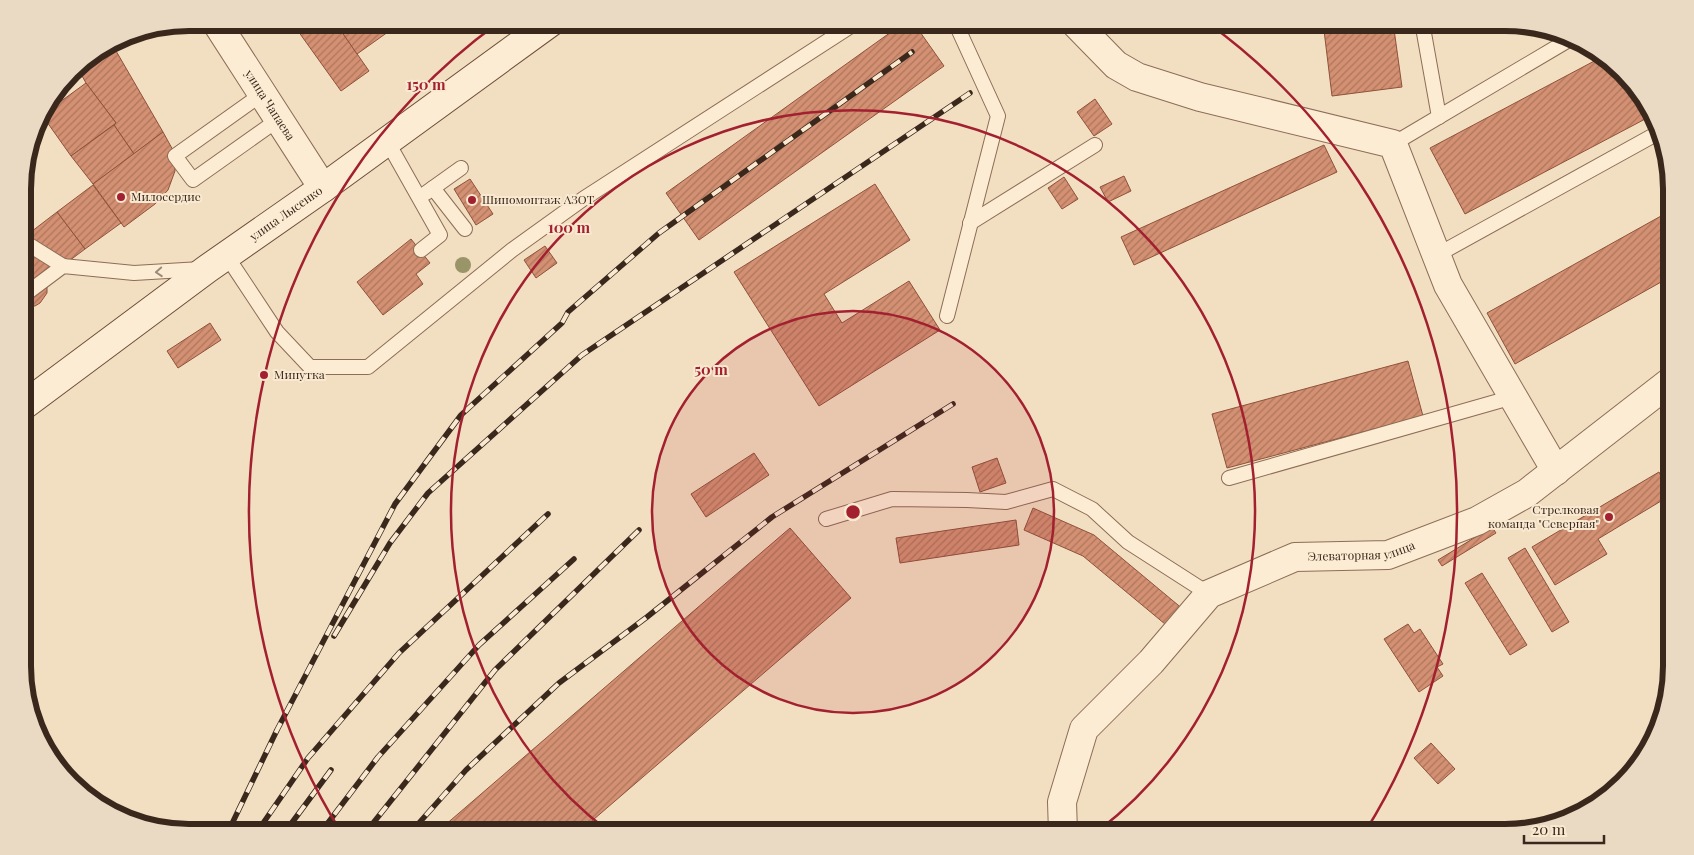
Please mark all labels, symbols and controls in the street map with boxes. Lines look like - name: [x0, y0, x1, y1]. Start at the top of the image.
- street label: улица Чапаева: [241, 65, 299, 143]
- text: 150 m: [406, 74, 446, 94]
- street label: улица Лысенко: [245, 182, 326, 244]
- place label: Милосердие: [131, 188, 201, 204]
- marker: Милосердие: [115, 191, 127, 203]
- place label: Шиномонтаж АЗОТ: [482, 191, 595, 207]
- marker: Шиномонтаж АЗОТ: [466, 194, 478, 206]
- text: 100 m: [548, 217, 591, 237]
- one-way arrow: [154, 266, 162, 277]
- text: 50 m: [694, 359, 728, 379]
- place label: Минутка: [274, 366, 325, 382]
- marker: Минутка: [258, 369, 270, 381]
- place label: Стрелковая команда "Северная": [1488, 501, 1600, 531]
- centre of rings: [844, 503, 862, 521]
- marker: Стрелковая команда "Северная": [1603, 511, 1615, 523]
- street label: Элеваторная улица: [1307, 536, 1417, 564]
- scale bar: [1524, 812, 1604, 844]
- text: 20 m: [1532, 819, 1566, 839]

